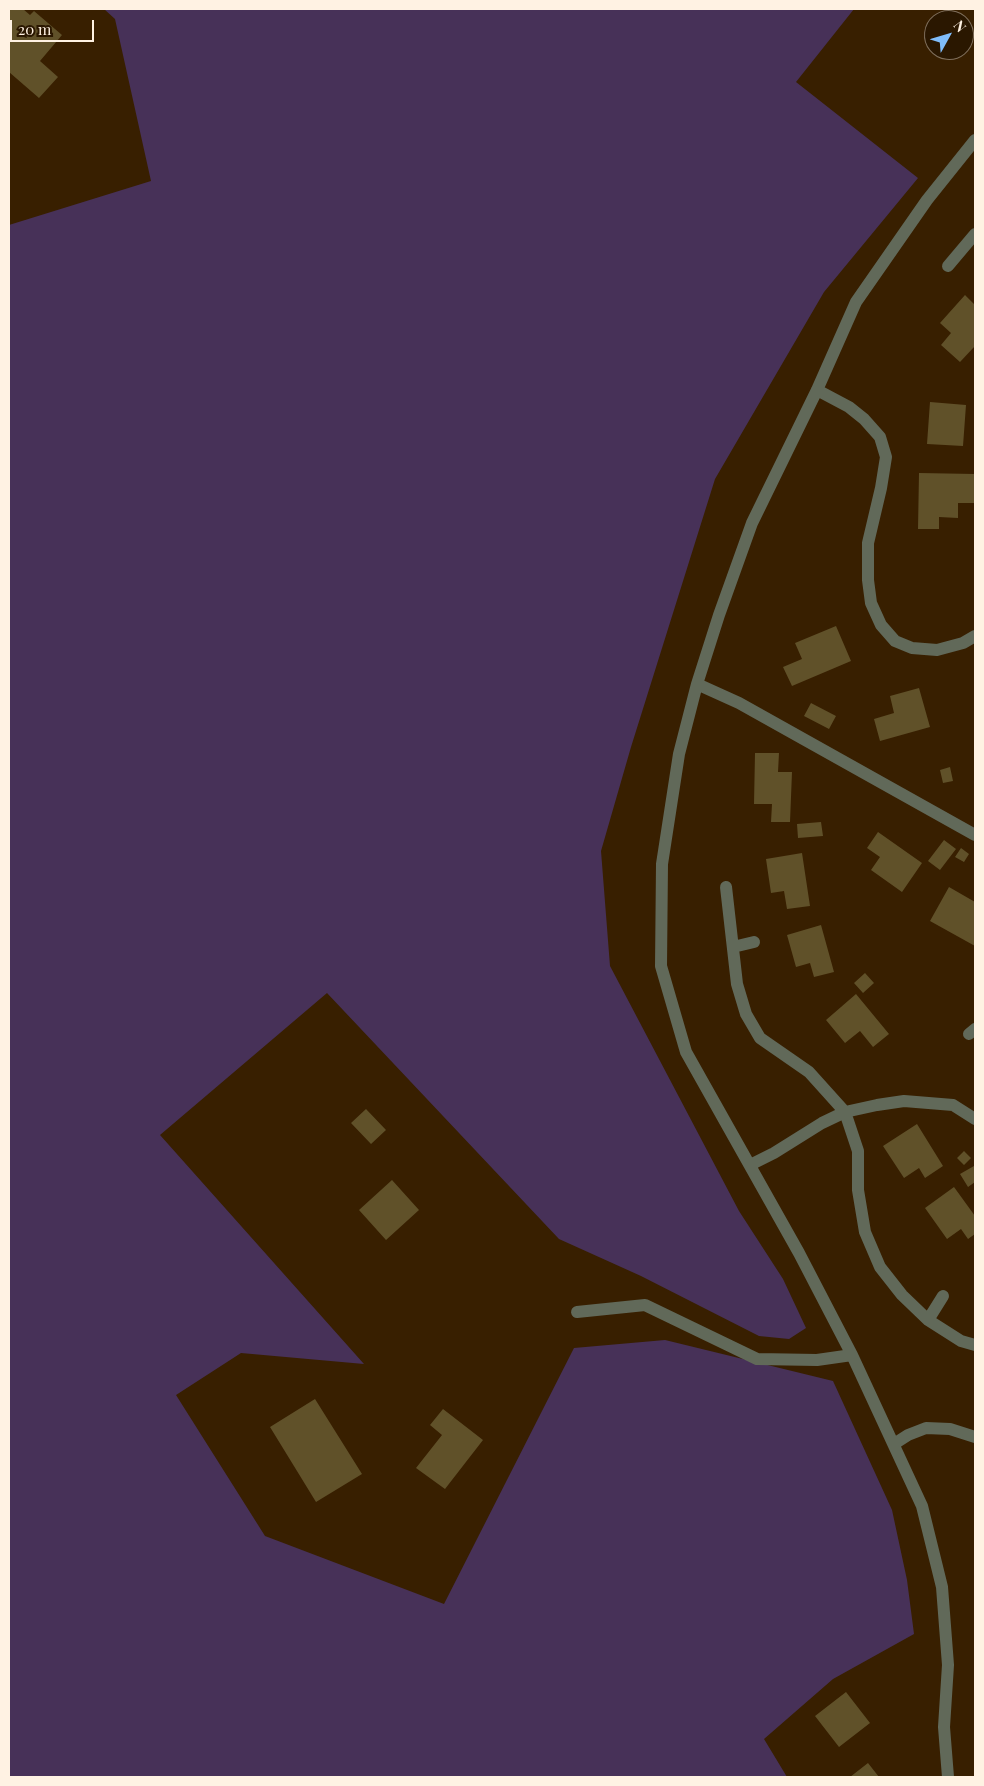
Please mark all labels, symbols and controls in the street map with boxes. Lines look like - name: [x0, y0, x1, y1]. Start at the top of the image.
- scale bar: [12, 10, 96, 42]
- north arrow: [924, 10, 974, 60]
- text: N: [950, 16, 971, 36]
- text: 20 m: [18, 19, 51, 39]

